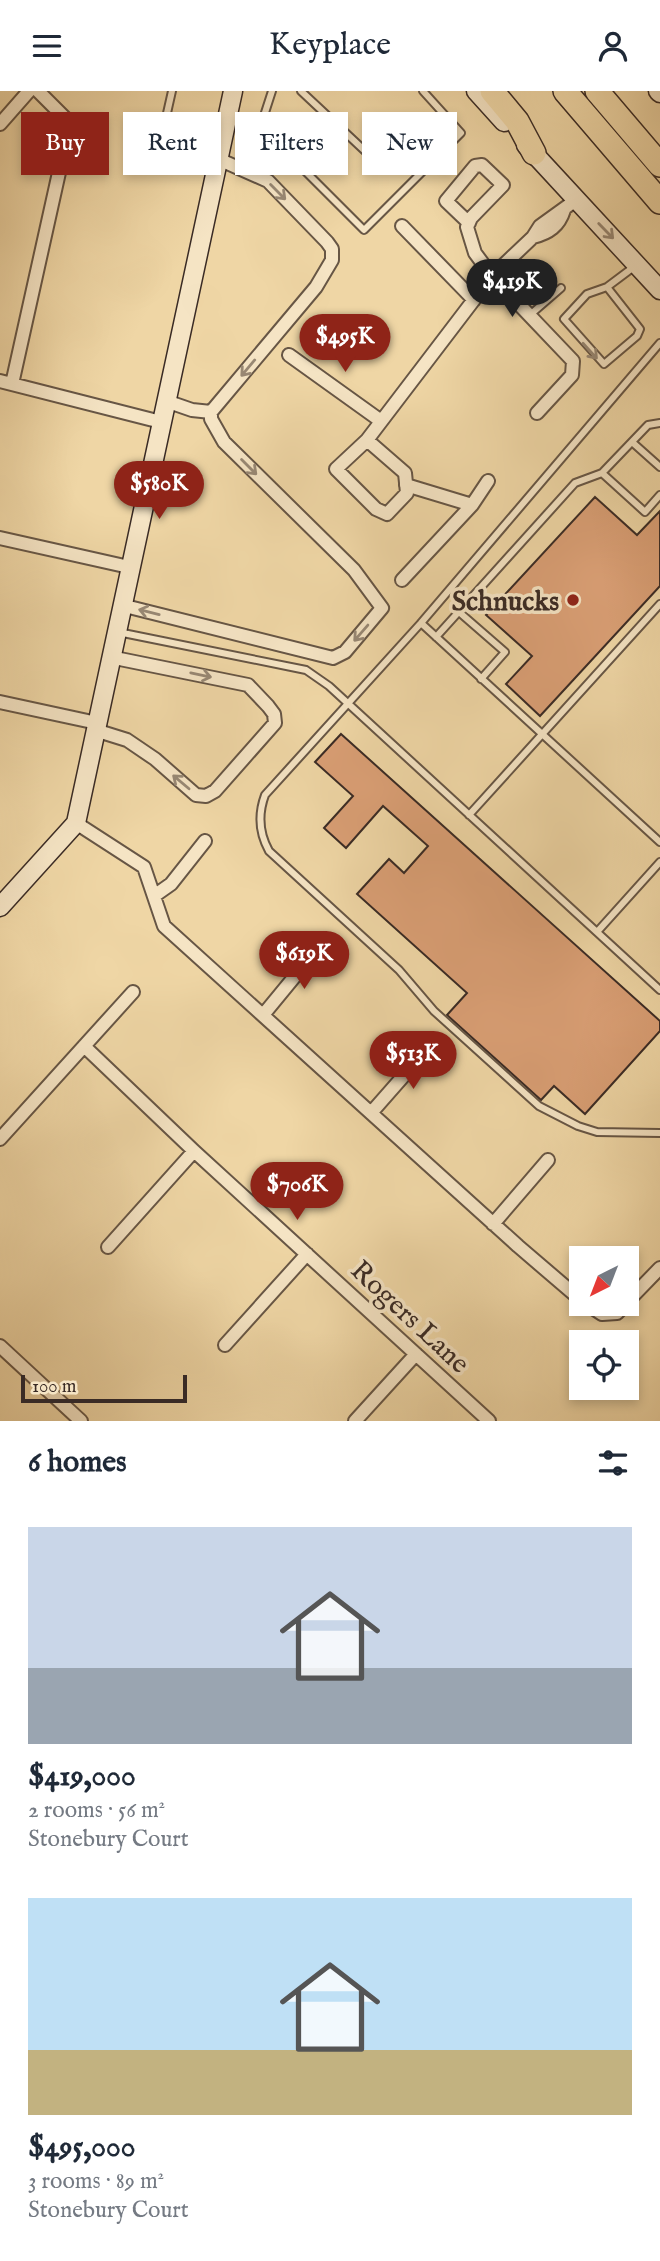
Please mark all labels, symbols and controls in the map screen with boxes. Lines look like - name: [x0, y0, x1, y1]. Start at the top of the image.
- text: Keyplace: [269, 25, 391, 66]
- icon: menu: [28, 27, 66, 65]
- icon: person: [594, 27, 632, 65]
- chip: Buy: [21, 112, 109, 175]
- chip: Rent: [123, 112, 221, 175]
- chip: Filters: [235, 112, 348, 175]
- chip: New: [362, 112, 457, 175]
- one-way arrow: [269, 183, 286, 200]
- one-way arrow: [597, 222, 614, 239]
- pin: $419K: [463, 259, 561, 319]
- text: $419K: [482, 267, 542, 296]
- pin: $495K: [296, 315, 394, 374]
- text: $495K: [315, 322, 375, 351]
- one-way arrow: [582, 342, 598, 360]
- one-way arrow: [240, 359, 256, 377]
- one-way arrow: [240, 458, 257, 475]
- pin: $580K: [110, 461, 208, 521]
- text: $580K: [130, 469, 188, 498]
- place label: Schnucks: [452, 585, 559, 620]
- marker: Schnucks: [565, 592, 581, 608]
- one-way arrow: [138, 605, 161, 618]
- one-way arrow: [353, 624, 369, 642]
- one-way arrow: [189, 668, 212, 682]
- one-way arrow: [172, 774, 190, 790]
- pin: $619K: [255, 932, 353, 991]
- text: $619K: [275, 939, 333, 968]
- pin: $513K: [364, 1031, 462, 1091]
- text: $513K: [386, 1039, 440, 1068]
- pin: $706K: [248, 1163, 346, 1222]
- text: $706K: [266, 1170, 328, 1199]
- north arrow: [569, 1246, 639, 1316]
- map controls: [569, 1246, 639, 1400]
- street label: Rogers Lane: [342, 1254, 476, 1382]
- button: locate: [569, 1330, 639, 1400]
- scale bar: [21, 1372, 187, 1404]
- text: 100 m: [32, 1375, 76, 1399]
- text: 6 homes: [28, 1444, 127, 1482]
- icon: filters: [594, 1444, 632, 1482]
- icon: home: [267, 1573, 393, 1699]
- text: $419,000: [28, 1758, 136, 1796]
- text: 2 rooms · 56 m²: [28, 1796, 165, 1825]
- text: Stonebury Court: [28, 1825, 189, 1854]
- icon: home: [267, 1944, 393, 2070]
- text: $495,000: [28, 2129, 135, 2167]
- text: 3 rooms · 89 m²: [28, 2167, 164, 2196]
- text: Stonebury Court: [28, 2196, 189, 2225]

